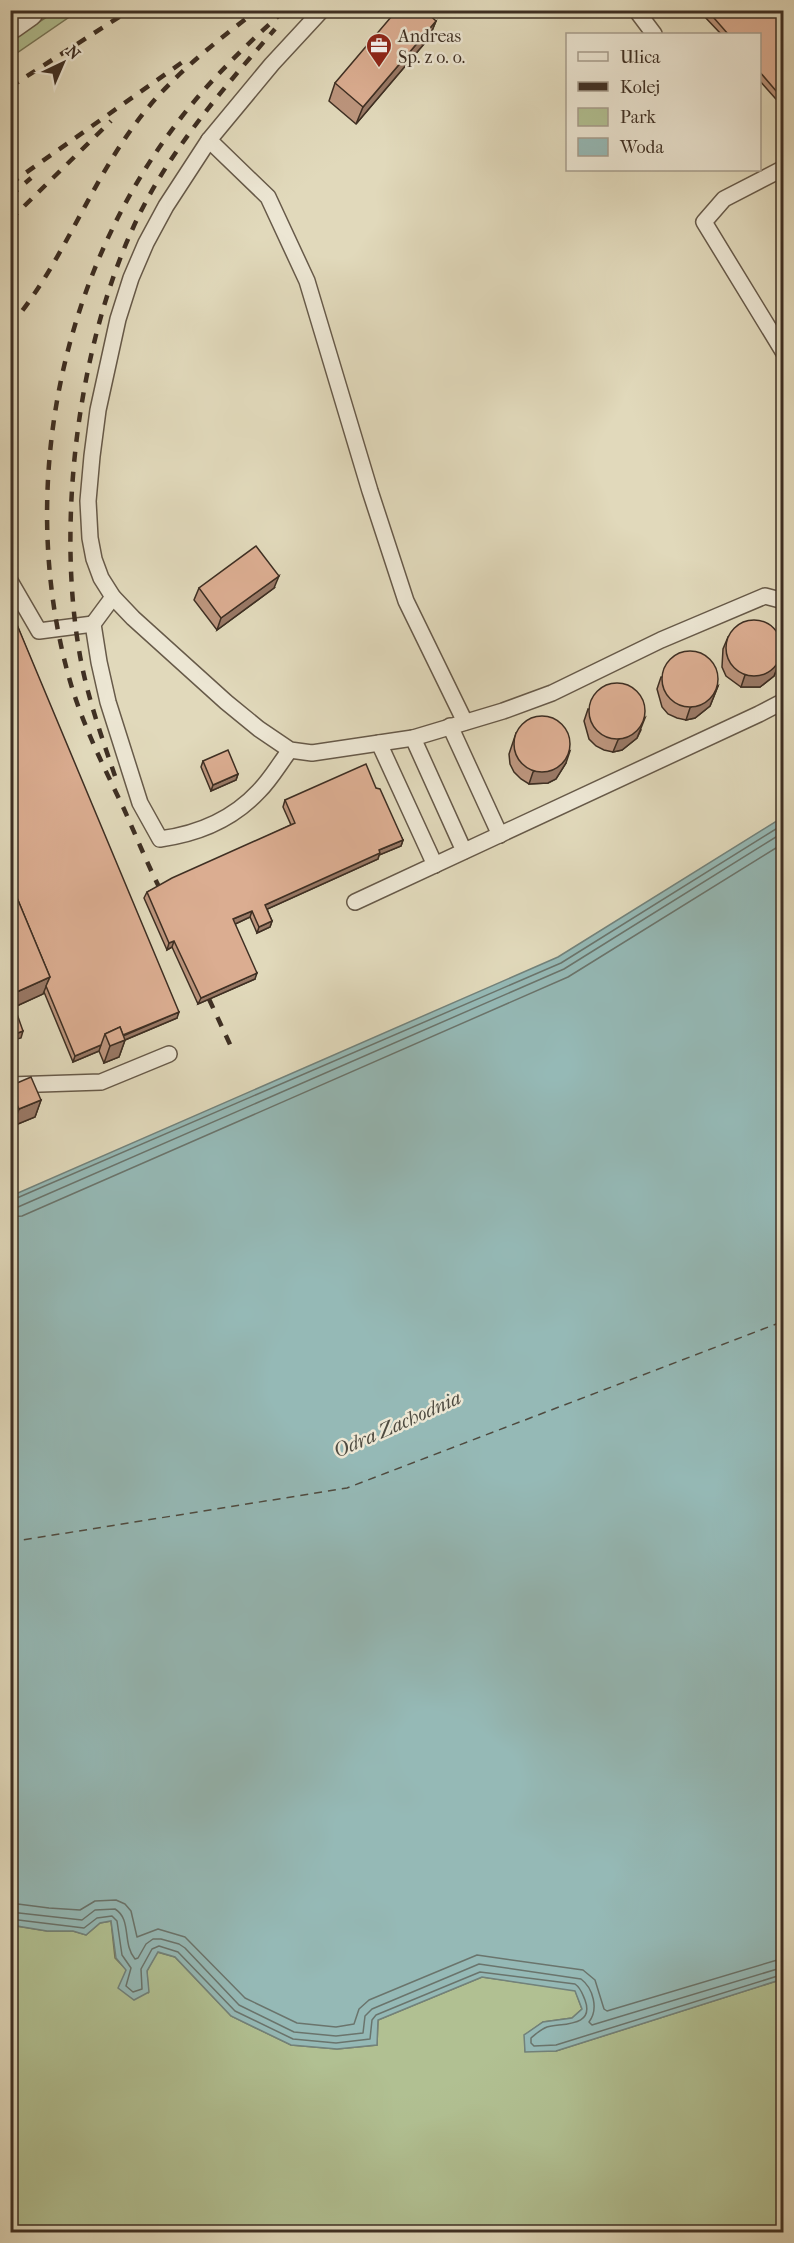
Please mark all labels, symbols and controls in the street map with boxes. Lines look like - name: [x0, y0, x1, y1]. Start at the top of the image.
- place label: Andreas Sp. z o. o.: [397, 26, 465, 68]
- office icon: Andreas Sp. z o. o.: [364, 31, 394, 69]
- north arrow: [33, 33, 93, 93]
- legend: [566, 33, 761, 171]
- text: N: [62, 42, 85, 64]
- text: Ulica: [620, 47, 661, 68]
- text: Kolej: [620, 77, 660, 98]
- text: Park: [620, 107, 657, 128]
- text: Woda: [619, 137, 664, 158]
- water label: Odra Zachodnia: [330, 1386, 464, 1463]

